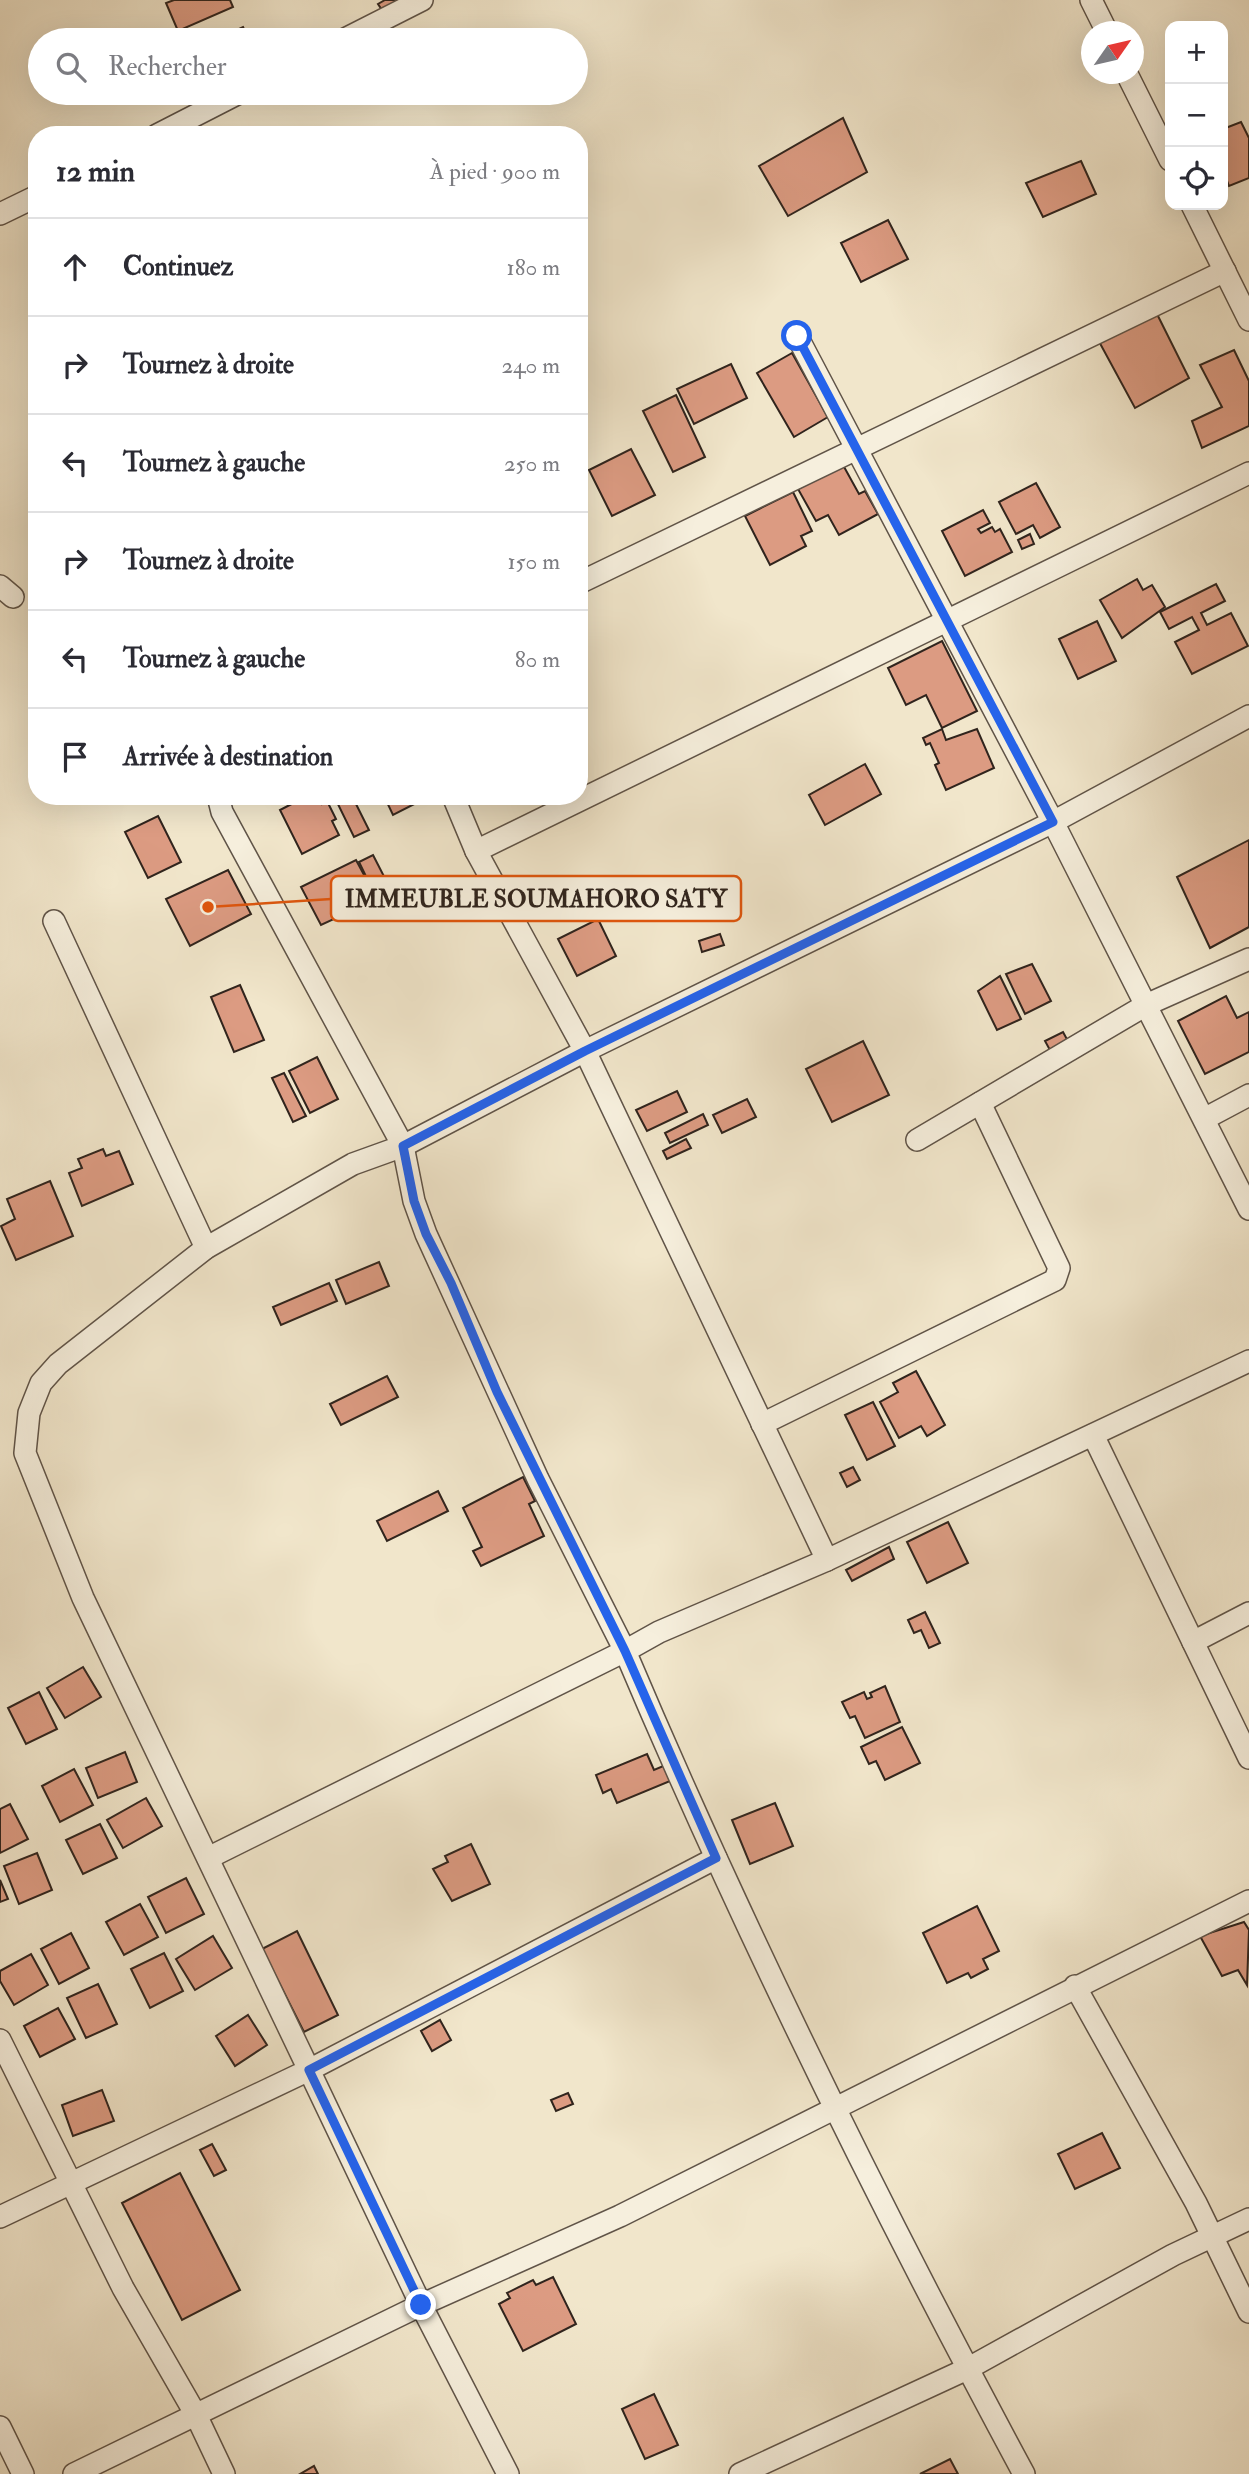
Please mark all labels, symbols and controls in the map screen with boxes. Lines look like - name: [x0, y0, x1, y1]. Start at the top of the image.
- north arrow: [1081, 21, 1144, 84]
- map controls: [1165, 21, 1228, 210]
- button: +: [1165, 21, 1228, 84]
- search box: [28, 28, 588, 105]
- icon: search: [52, 48, 90, 86]
- text: Rechercher: [108, 51, 227, 83]
- button: −: [1165, 84, 1228, 147]
- button: locate: [1165, 147, 1228, 210]
- text: 12 min: [56, 153, 135, 190]
- text: À pied · 900 m: [430, 157, 560, 186]
- icon: ahead: [56, 248, 94, 286]
- text: Continuez: [123, 251, 233, 283]
- text: 180 m: [507, 253, 560, 282]
- route start: [781, 320, 812, 351]
- icon: right: [56, 346, 94, 384]
- text: Tournez à droite: [123, 349, 294, 381]
- text: 240 m: [501, 351, 560, 380]
- icon: left: [56, 444, 94, 482]
- text: Tournez à gauche: [123, 447, 305, 479]
- text: 250 m: [504, 449, 560, 478]
- icon: right: [56, 542, 94, 580]
- text: Tournez à droite: [123, 545, 294, 577]
- text: 150 m: [507, 547, 560, 576]
- icon: left: [56, 640, 94, 678]
- text: Tournez à gauche: [123, 643, 305, 675]
- text: 80 m: [515, 645, 560, 674]
- icon: arrive: [56, 738, 94, 776]
- text: Arrivée à destination: [123, 741, 333, 773]
- callout: IMMEUBLE SOUMAHORO SATY: [331, 876, 741, 921]
- text: IMMEUBLE SOUMAHORO SATY: [345, 884, 729, 915]
- route end: [405, 2289, 436, 2320]

